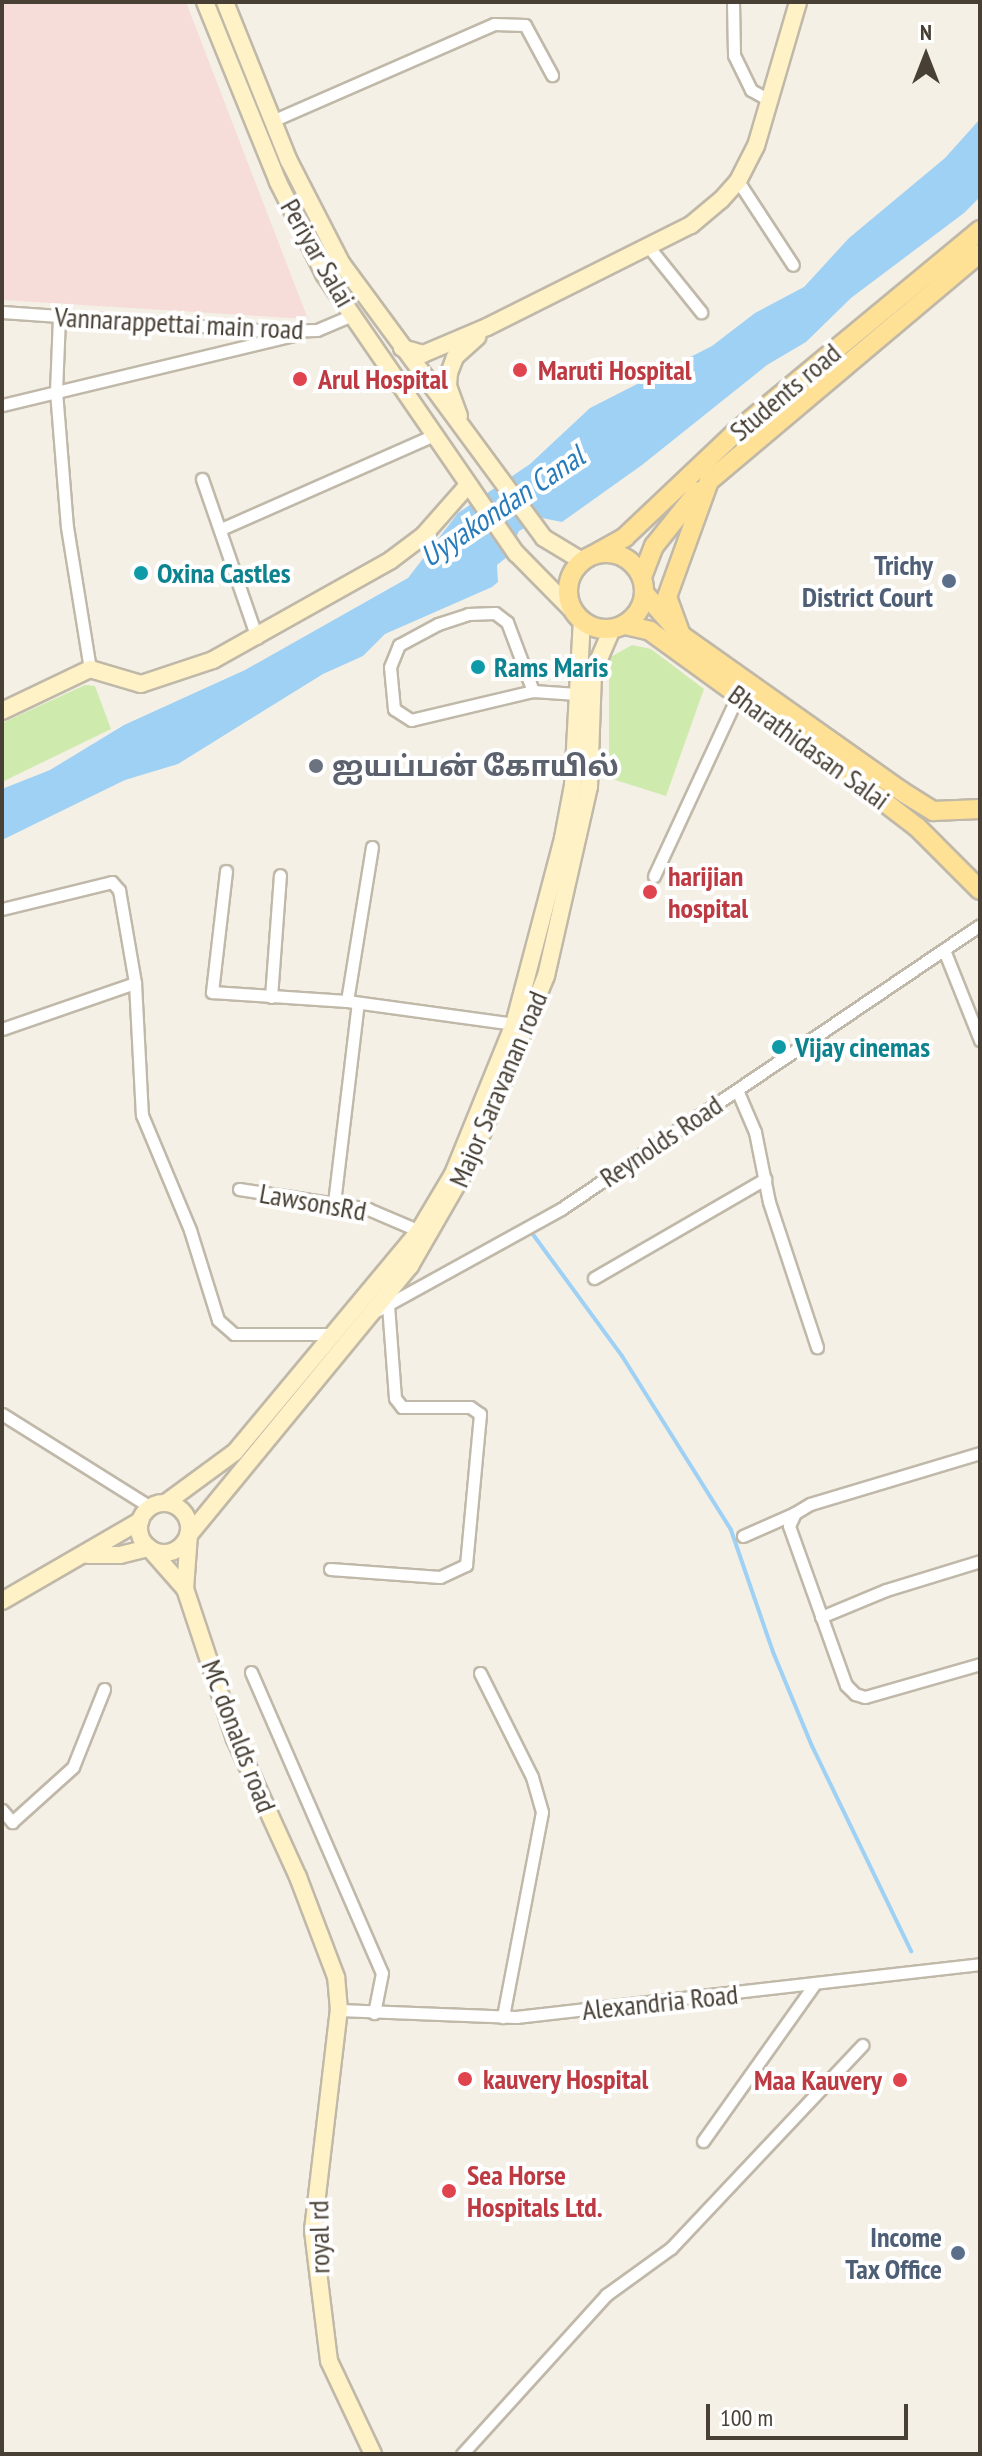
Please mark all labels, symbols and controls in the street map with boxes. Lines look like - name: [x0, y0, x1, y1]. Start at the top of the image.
- north arrow: [886, 16, 966, 96]
- text: N: [920, 18, 932, 46]
- street label: Periyar Salai: [274, 193, 362, 313]
- street label: Vannarappettai main road: [54, 300, 304, 346]
- street label: Students road: [723, 336, 847, 448]
- place label: Maruti Hospital: [538, 353, 692, 387]
- marker: Maruti Hospital: [509, 359, 531, 381]
- place label: Arul Hospital: [318, 362, 448, 396]
- marker: Arul Hospital: [289, 368, 311, 390]
- water label: Uyyakondan Canal: [413, 438, 591, 574]
- place label: Trichy District Court: [802, 548, 933, 614]
- place label: Oxina Castles: [157, 556, 291, 590]
- marker: Oxina Castles: [132, 564, 150, 582]
- marker: Trichy District Court: [940, 572, 958, 590]
- place label: Rams Maris: [494, 650, 608, 684]
- marker: Rams Maris: [469, 658, 487, 676]
- street label: Bharathidasan Salai: [722, 677, 896, 817]
- place label: ஐயப்பன் கோயில்: [332, 749, 619, 783]
- marker: ஐயப்பன் கோயில்: [307, 757, 325, 775]
- place label: harijian hospital: [668, 859, 748, 925]
- marker: harijian hospital: [639, 881, 661, 903]
- street label: Major Saravanan road: [442, 986, 554, 1192]
- place label: Vijay cinemas: [795, 1030, 931, 1064]
- marker: Vijay cinemas: [770, 1038, 788, 1056]
- street label: Reynolds Road: [594, 1088, 728, 1194]
- street label: LawsonsRd: [257, 1176, 369, 1228]
- street label: MC donalds road: [194, 1655, 284, 1817]
- street label: Alexandria Road: [580, 1977, 740, 2027]
- place label: kauvery Hospital: [483, 2062, 649, 2096]
- place label: Maa Kauvery: [754, 2063, 882, 2097]
- marker: kauvery Hospital: [454, 2068, 476, 2090]
- marker: Maa Kauvery: [889, 2069, 911, 2091]
- place label: Sea Horse Hospitals Ltd.: [467, 2158, 603, 2224]
- marker: Sea Horse Hospitals Ltd.: [438, 2180, 460, 2202]
- street label: royal rd: [302, 2200, 336, 2274]
- place label: Income Tax Office: [844, 2220, 942, 2286]
- marker: Income Tax Office: [949, 2244, 967, 2262]
- scale bar: [710, 2388, 912, 2438]
- text: 100 m: [720, 2402, 773, 2433]

